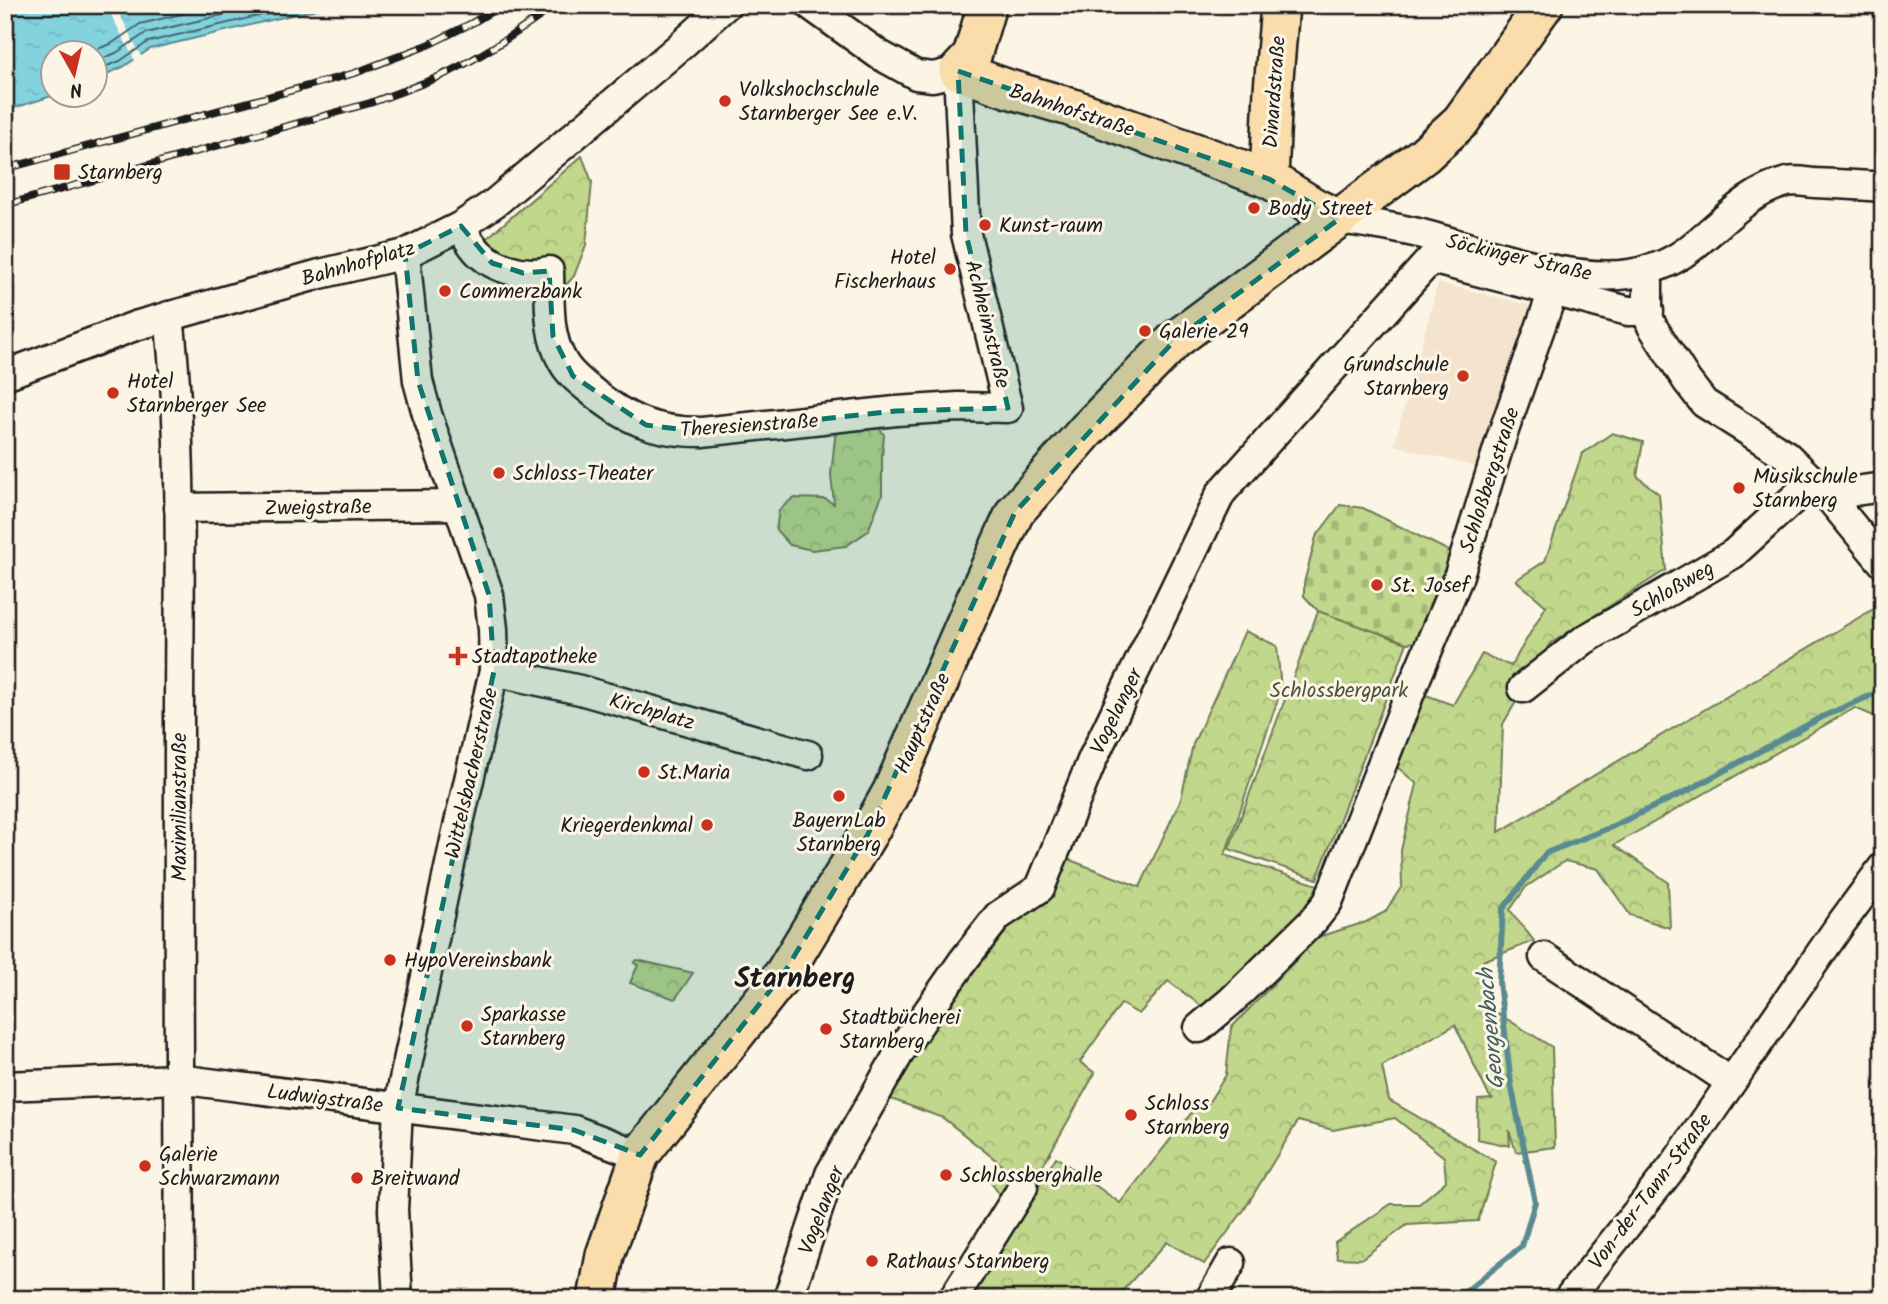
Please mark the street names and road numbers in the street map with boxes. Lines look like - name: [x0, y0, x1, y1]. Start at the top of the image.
- street label: Dinardstraße: [1255, 34, 1296, 149]
- street label: Bahnhofstraße: [1005, 76, 1139, 147]
- street label: Söckinger Straße: [1443, 226, 1595, 291]
- street label: Bahnhofplatz: [298, 232, 419, 296]
- street label: Achheimstraße: [955, 257, 1019, 393]
- street label: Schloßbergstraße: [1451, 403, 1530, 558]
- street label: Theresienstraße: [679, 405, 820, 448]
- street label: Zweigstraße: [264, 491, 372, 526]
- street label: Schloßweg: [1625, 553, 1721, 628]
- street label: Vogelanger: [1082, 662, 1153, 761]
- street label: Hauptstraße: [886, 667, 961, 780]
- street label: Wittelsbacherstraße: [437, 684, 508, 862]
- street label: Kirchplatz: [605, 685, 698, 740]
- street label: Maximilianstraße: [164, 732, 197, 881]
- street label: Ludwigstraße: [265, 1076, 385, 1123]
- street label: Von-der-Tann-Straße: [1581, 1106, 1722, 1277]
- street label: Vogelanger: [790, 1160, 855, 1260]

